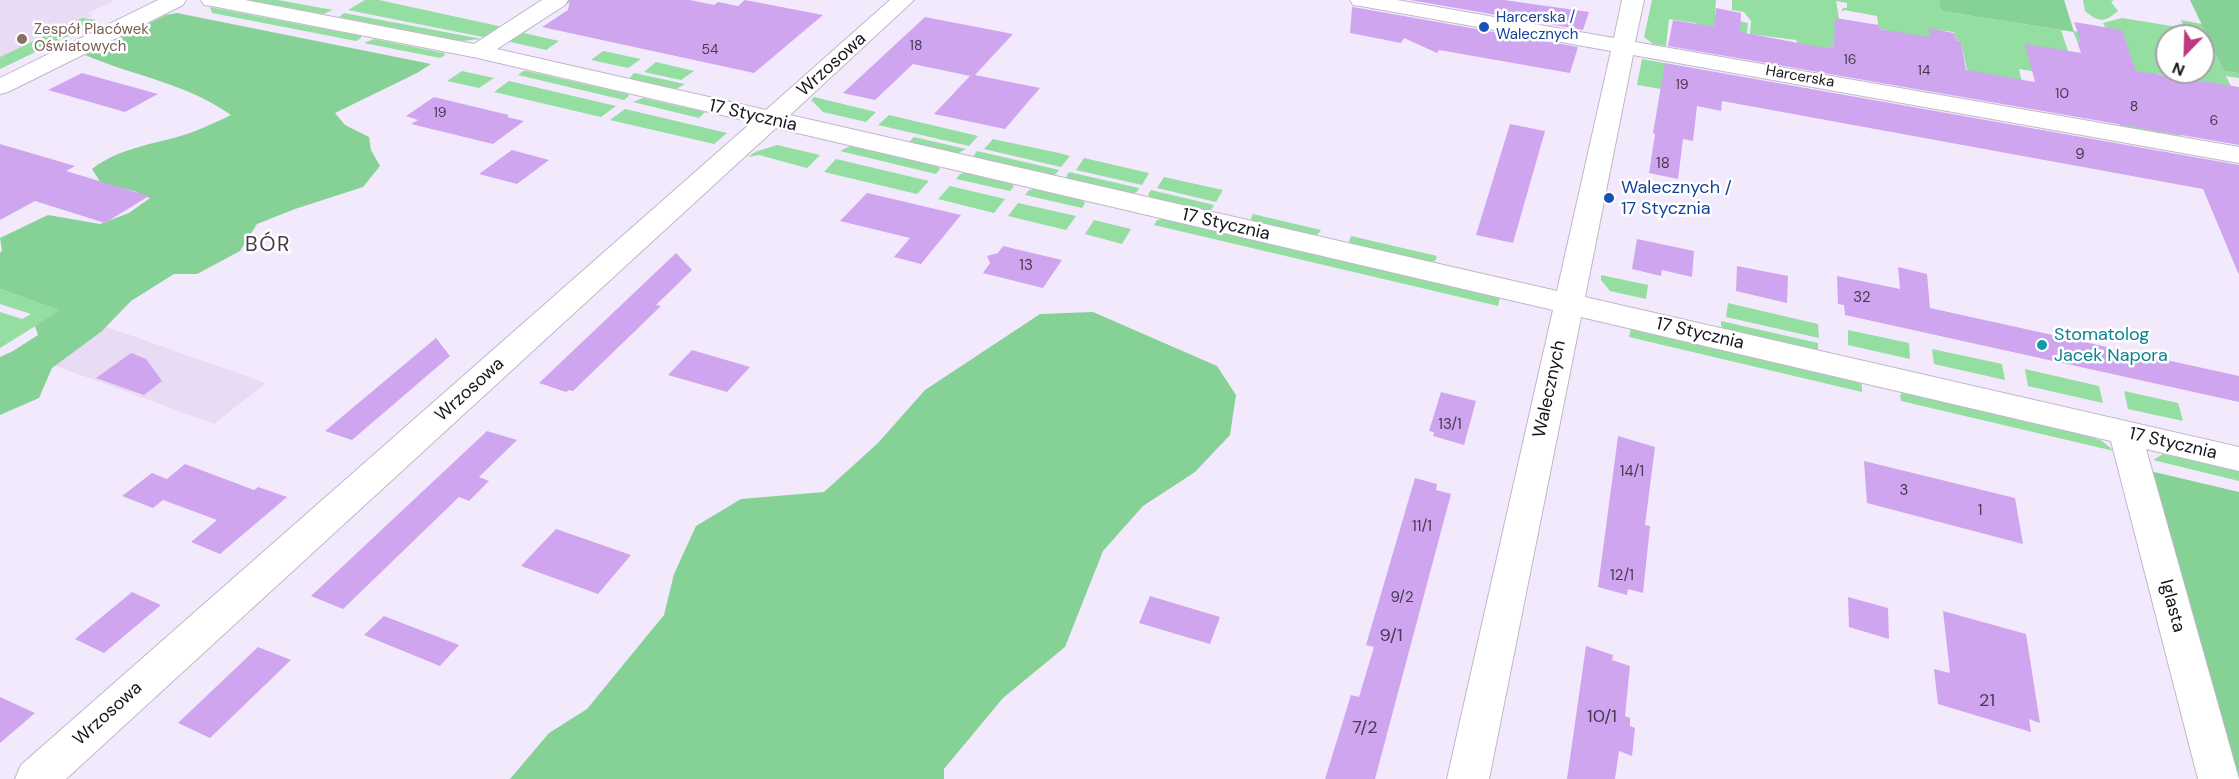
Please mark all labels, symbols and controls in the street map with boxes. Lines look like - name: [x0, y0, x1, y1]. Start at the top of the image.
- place label: Harcerska / Walecznych: [1496, 9, 1578, 44]
- marker: Harcerska / Walecznych: [1477, 20, 1491, 34]
- place label: Zespół Placówek Oświatowych: [34, 21, 149, 56]
- north arrow: [2155, 24, 2215, 84]
- street label: Wrzosowa: [793, 28, 871, 102]
- marker: Zespół Placówek Oświatowych: [15, 32, 29, 46]
- house number: 18: [910, 38, 922, 54]
- house number: 54: [701, 42, 719, 58]
- house number: 16: [1843, 52, 1857, 68]
- text: N: [2169, 57, 2188, 81]
- street label: Harcerska: [1764, 62, 1836, 92]
- house number: 14: [1918, 63, 1930, 79]
- house number: 19: [1675, 77, 1689, 93]
- house number: 10: [2055, 86, 2069, 102]
- street label: 17 Stycznia: [707, 95, 799, 137]
- house number: 8: [2130, 99, 2138, 115]
- house number: 19: [433, 105, 447, 121]
- house number: 6: [2210, 113, 2218, 129]
- house number: 9: [2075, 146, 2085, 164]
- house number: 18: [1656, 155, 1670, 173]
- place label: Walecznych / 17 Stycznia: [1621, 177, 1732, 219]
- marker: Walecznych / 17 Stycznia: [1602, 191, 1616, 205]
- street label: 17 Stycznia: [1180, 204, 1272, 246]
- district label: BÓR: [245, 232, 291, 258]
- house number: 13: [1019, 257, 1033, 275]
- house number: 32: [1853, 289, 1871, 307]
- street label: 17 Stycznia: [1654, 313, 1746, 355]
- place label: Stomatolog Jacek Napora: [2054, 324, 2168, 366]
- street label: Walecznych: [1529, 338, 1571, 440]
- marker: Stomatolog Jacek Napora: [2035, 338, 2049, 352]
- street label: Wrzosowa: [431, 353, 509, 427]
- house number: 13/1: [1438, 416, 1462, 434]
- street label: 17 Stycznia: [2127, 423, 2219, 465]
- house number: 14/1: [1620, 463, 1644, 481]
- house number: 3: [1900, 482, 1908, 500]
- house number: 1: [1978, 502, 1982, 520]
- house number: 11/1: [1412, 518, 1432, 536]
- house number: 12/1: [1610, 567, 1634, 585]
- street label: Iglasta: [2155, 577, 2189, 635]
- house number: 9/2: [1390, 589, 1414, 607]
- house number: 9/1: [1379, 625, 1403, 647]
- street label: Wrzosowa: [69, 677, 147, 751]
- house number: 21: [1979, 690, 1995, 712]
- house number: 10/1: [1587, 706, 1617, 728]
- house number: 7/2: [1352, 717, 1378, 739]

